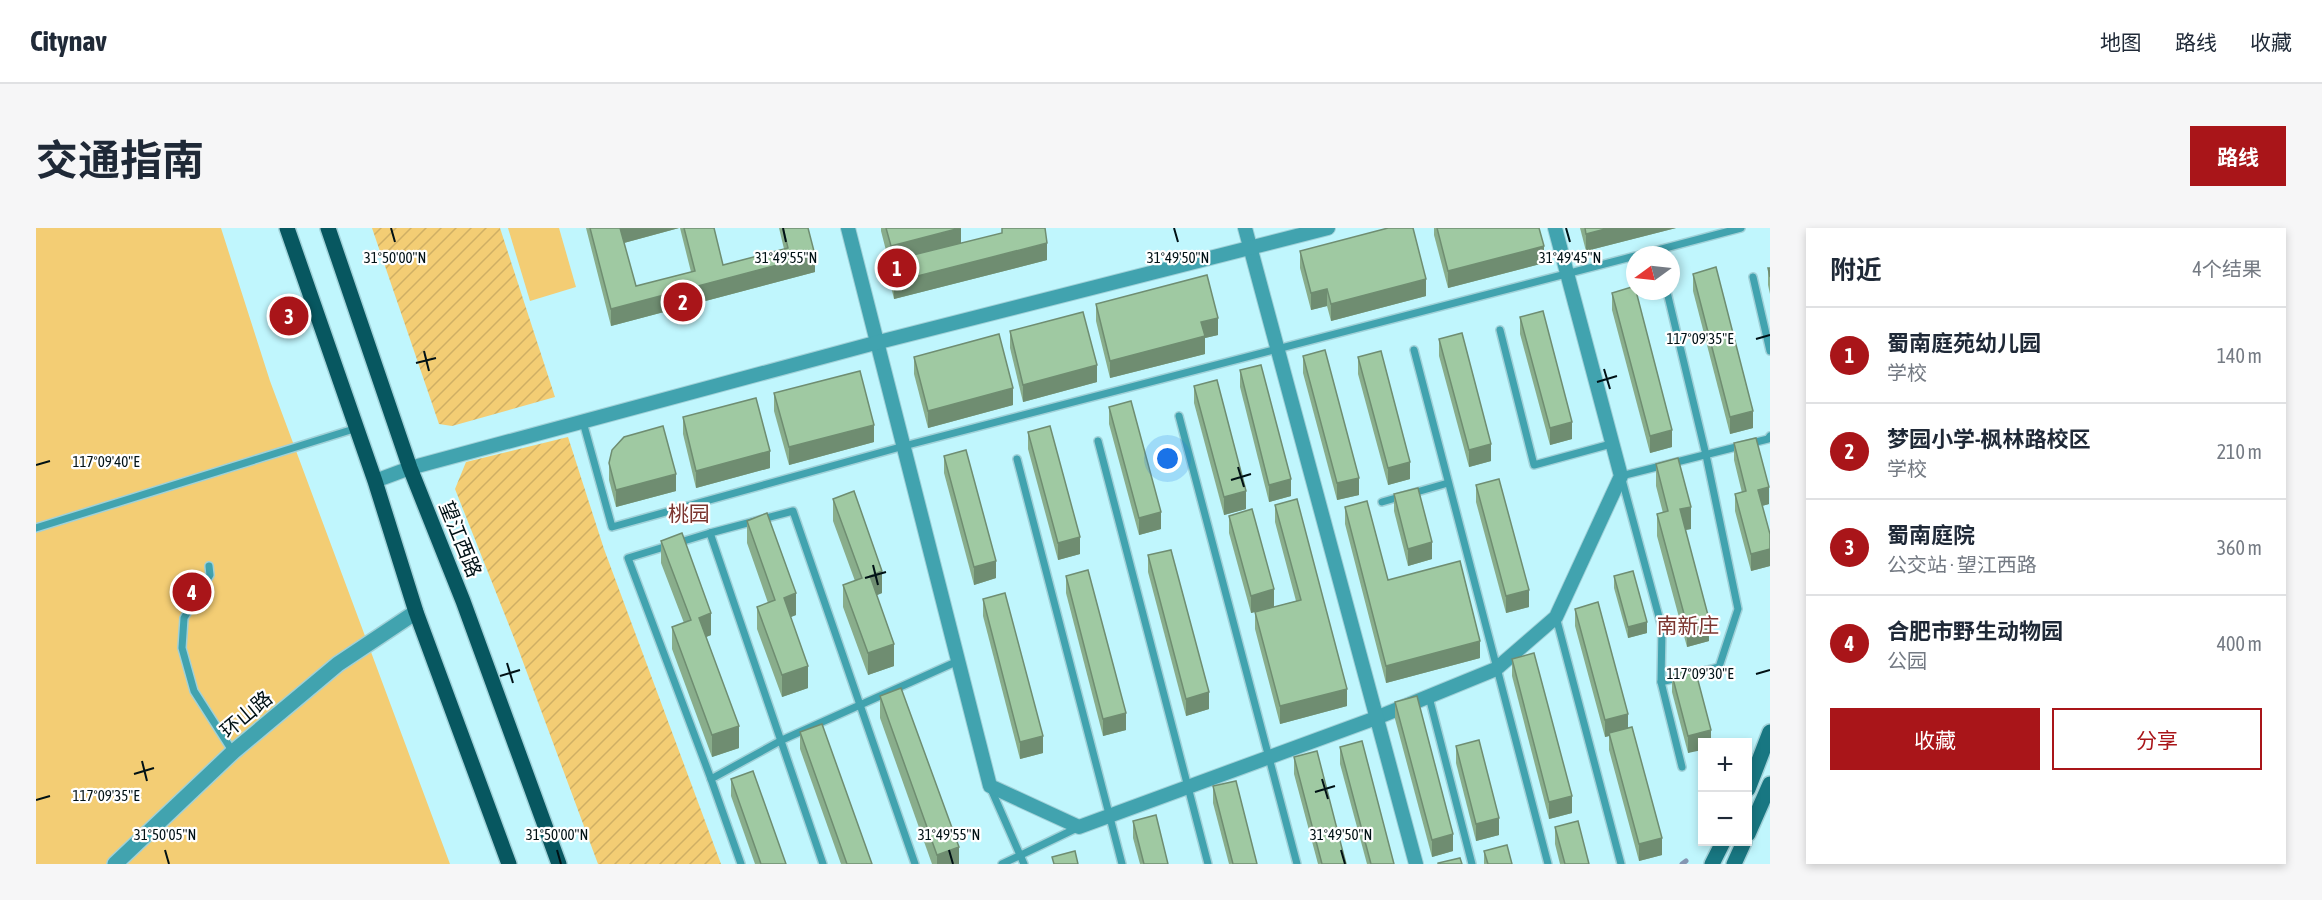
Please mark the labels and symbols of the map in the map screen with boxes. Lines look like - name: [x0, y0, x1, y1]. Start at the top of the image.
- pin: 1: [878, 246, 916, 291]
- north arrow: [1626, 246, 1680, 300]
- text: 31°50'00"N: [364, 249, 426, 266]
- text: 31°49'55"N: [755, 249, 817, 266]
- text: 31°49'50"N: [1147, 249, 1209, 266]
- text: 31°49'45"N: [1539, 249, 1601, 266]
- pin: 2: [664, 280, 702, 325]
- pin: 3: [270, 294, 308, 338]
- text: 117°09'35"E: [1666, 330, 1734, 347]
- your location: [1153, 444, 1182, 473]
- text: 117°09'40"E: [72, 453, 140, 470]
- street label: 望江西路: [435, 498, 487, 580]
- district label: 桃园: [668, 501, 710, 525]
- pin: 4: [172, 570, 212, 614]
- district label: 南新庄: [1657, 613, 1720, 637]
- text: 117°09'30"E: [1666, 665, 1734, 682]
- street label: 环山路: [216, 686, 276, 742]
- text: 117°09'35"E: [72, 787, 140, 804]
- text: 31°50'05"N: [134, 826, 196, 843]
- text: 31°50'00"N: [526, 826, 588, 843]
- text: 31°49'55"N: [918, 826, 980, 843]
- text: 31°49'50"N: [1310, 826, 1372, 843]

